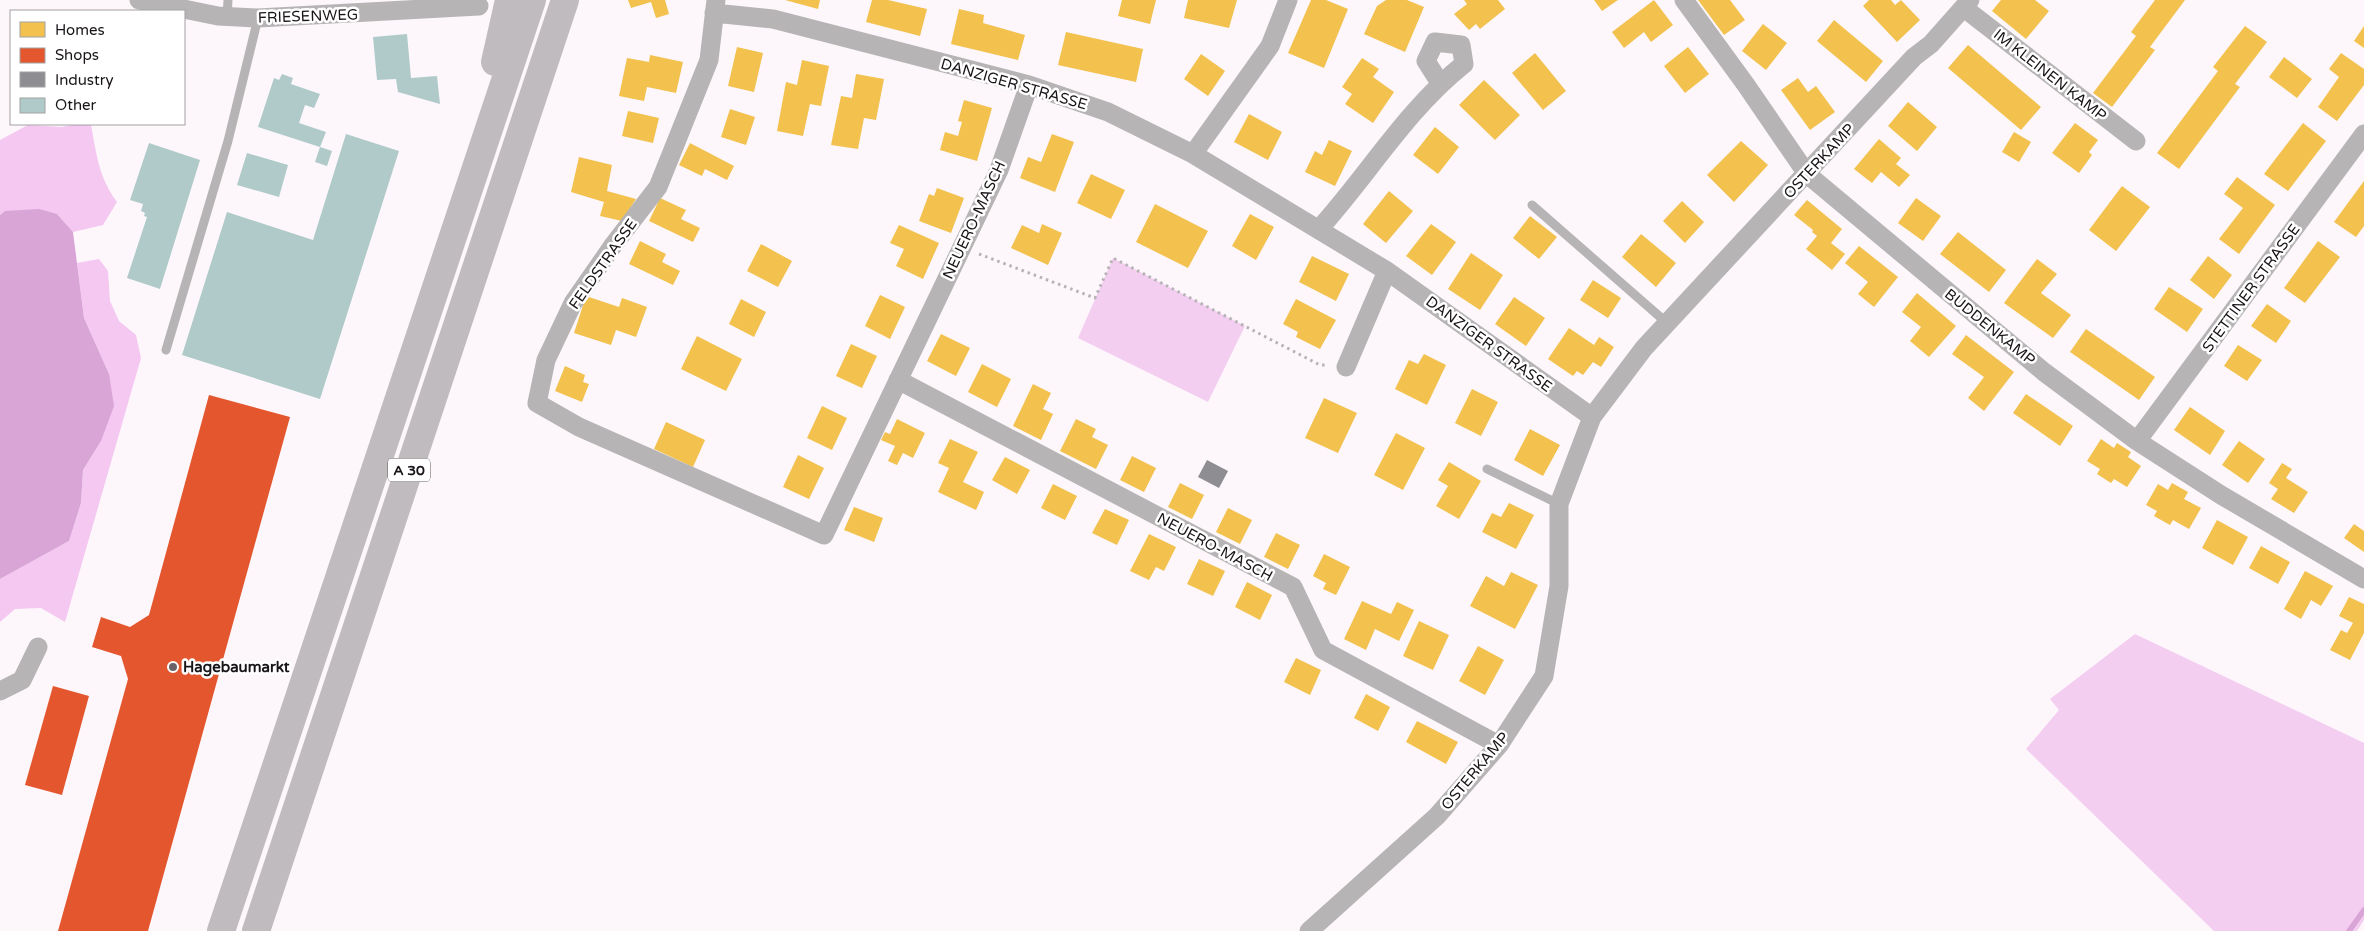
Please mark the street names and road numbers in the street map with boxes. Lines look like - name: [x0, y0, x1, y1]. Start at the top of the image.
- street label: FRIESENWEG: [257, 5, 359, 27]
- street label: IM KLEINEN KAMP: [1990, 25, 2110, 125]
- street label: DANZIGER STRASSE: [939, 54, 1089, 114]
- street label: OSTERKAMP: [1780, 120, 1858, 202]
- street label: NEUERO-MASCH: [939, 158, 1009, 282]
- street label: FELDSTRASSE: [565, 215, 641, 313]
- street label: STETTINER STRASSE: [2198, 220, 2304, 356]
- street label: BUDDENKAMP: [1941, 285, 2039, 369]
- street label: DANZIGER STRASSE: [1422, 292, 1556, 396]
- road number: A 30: [388, 458, 430, 482]
- street label: NEUERO-MASCH: [1154, 509, 1276, 585]
- street label: OSTERKAMP: [1437, 729, 1513, 813]

